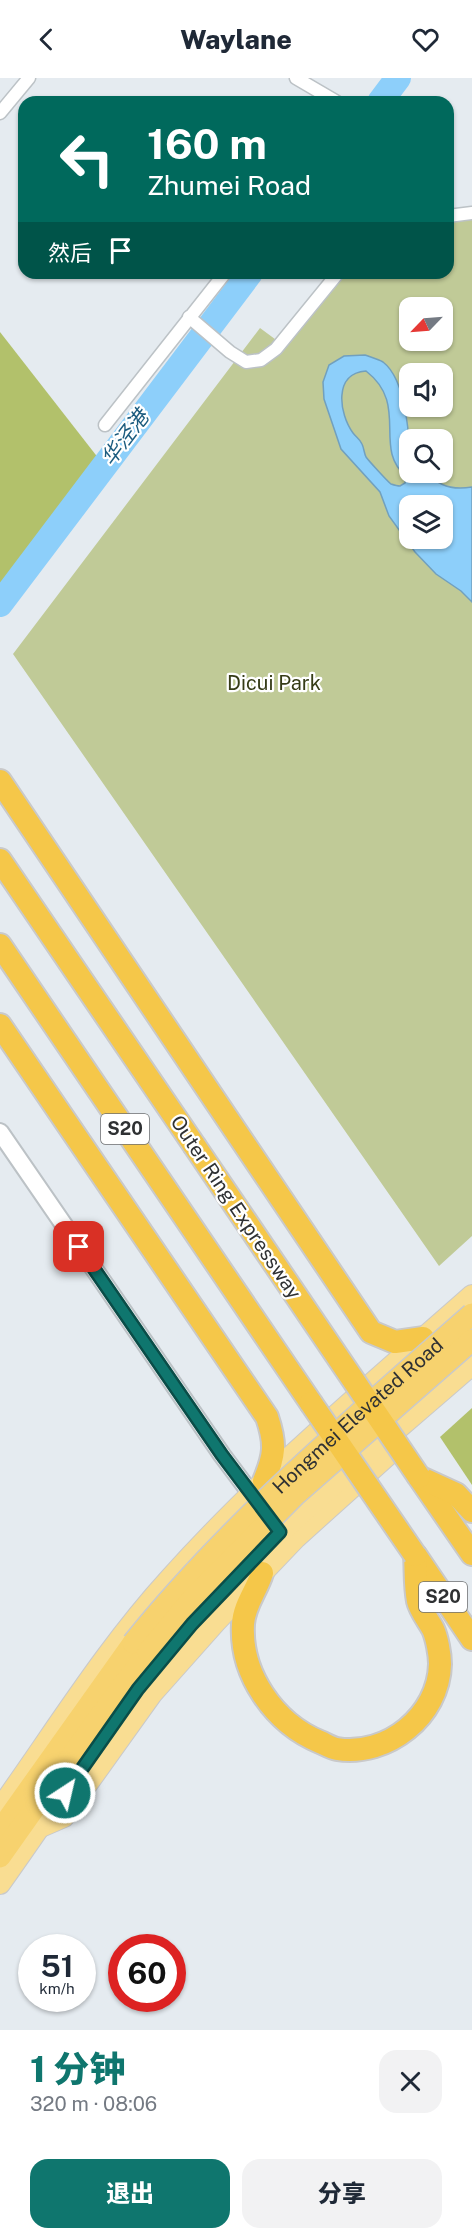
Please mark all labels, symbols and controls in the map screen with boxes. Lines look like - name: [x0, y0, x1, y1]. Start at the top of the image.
- icon: back: [30, 23, 63, 56]
- text: Waylane: [180, 23, 292, 55]
- icon: heart: [409, 23, 442, 56]
- text: 160 m: [147, 119, 267, 168]
- icon: left: [48, 120, 126, 198]
- text: Zhumei Road: [147, 169, 311, 201]
- icon: arrive: [104, 234, 137, 267]
- text: 然后: [48, 240, 92, 266]
- north arrow: [399, 297, 453, 351]
- map controls: [399, 297, 453, 549]
- button: sound: [399, 363, 453, 417]
- water label: 华泾港: [96, 403, 155, 470]
- button: search: [399, 429, 453, 483]
- button: layers: [399, 495, 453, 549]
- park label: Dicui Park: [227, 671, 321, 695]
- street label: Outer Ring Expressway: [166, 1111, 307, 1304]
- road number: S20: [101, 1114, 149, 1144]
- pin: [53, 1221, 104, 1272]
- icon: arrive: [62, 1230, 95, 1263]
- street label: Hongmei Elevated Road: [267, 1333, 448, 1499]
- road number: S20: [419, 1582, 467, 1612]
- position arrow: [33, 1761, 97, 1825]
- speed limit sign: 60: [108, 1934, 186, 2012]
- text: 51: [40, 1948, 74, 1984]
- text: km/h: [39, 1980, 75, 1997]
- text: 1 分钟: [30, 2048, 126, 2090]
- button: close: [379, 2050, 442, 2113]
- text: 320 m · 08:06: [30, 2092, 157, 2116]
- button: 退出: [30, 2159, 230, 2228]
- button: 分享: [242, 2159, 442, 2228]

